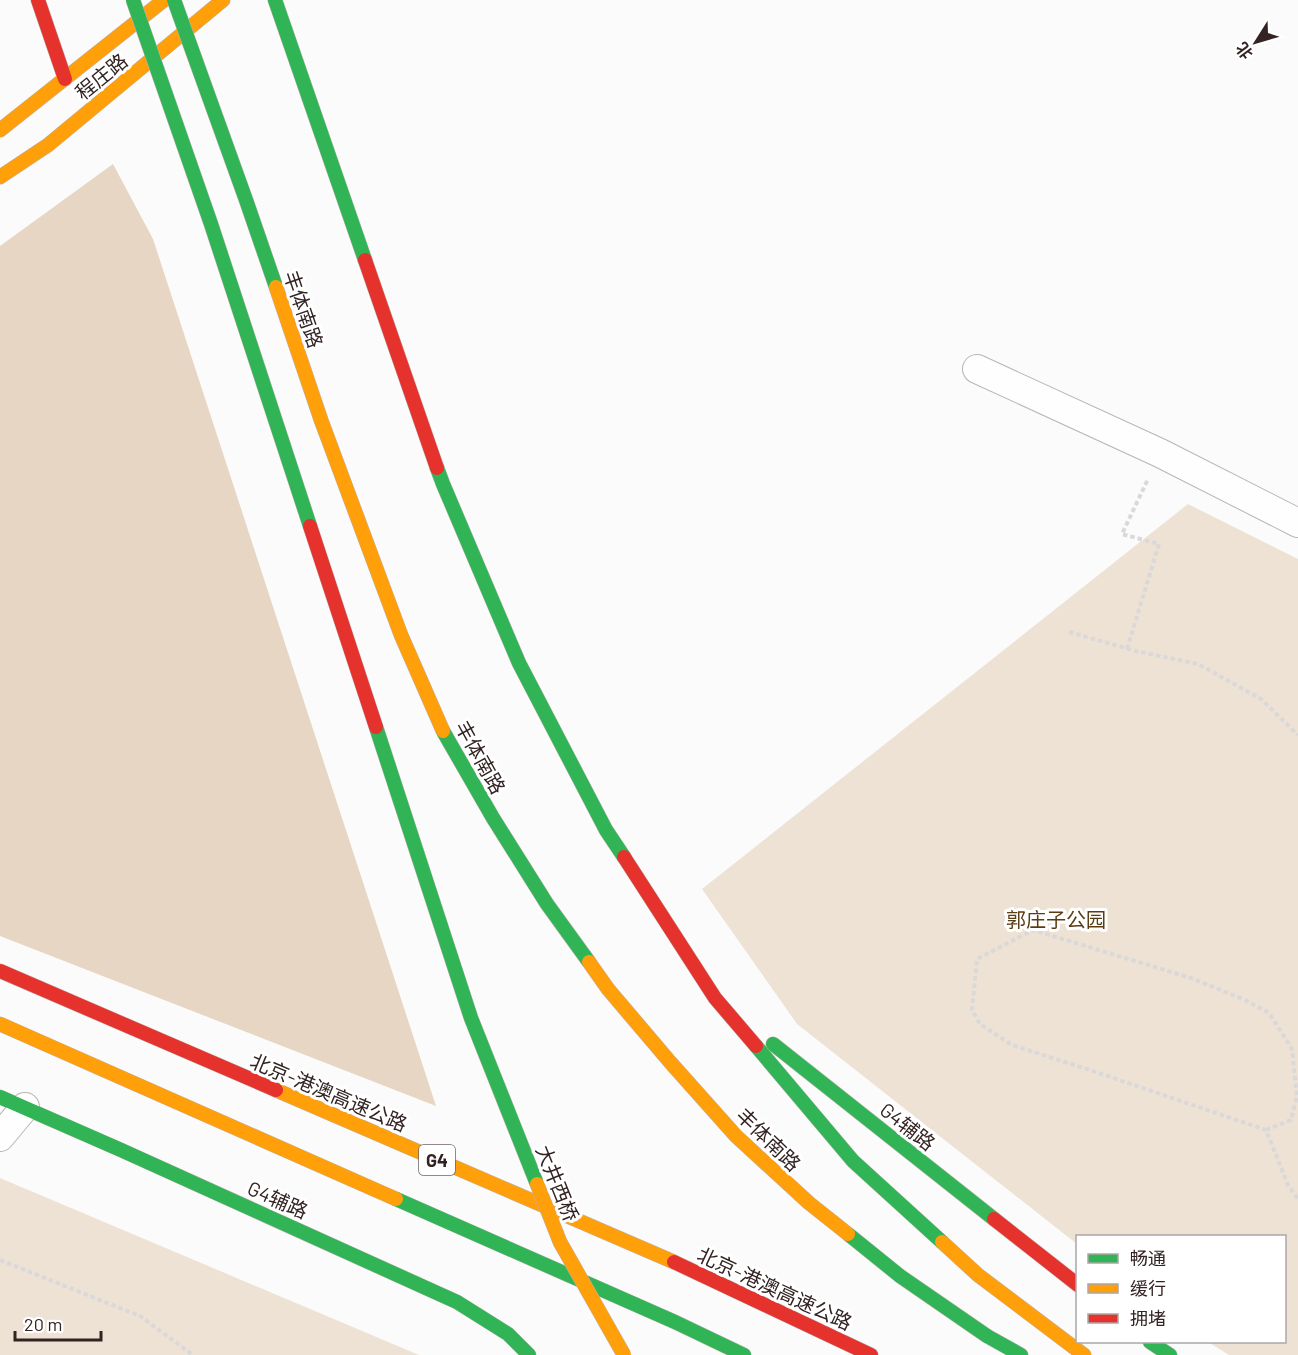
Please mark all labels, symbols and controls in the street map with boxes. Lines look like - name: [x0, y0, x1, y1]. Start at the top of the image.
- north arrow: [1226, 12, 1286, 72]
- text: 北: [1231, 39, 1256, 63]
- street label: 程庄路: [70, 48, 132, 104]
- street label: 丰体南路: [280, 267, 328, 351]
- street label: 丰体南路: [451, 716, 511, 798]
- park label: 郭庄子公园: [1006, 907, 1106, 931]
- street label: 北京-港澳高速公路: [247, 1048, 411, 1136]
- street label: G4辅路: [876, 1097, 940, 1155]
- street label: 丰体南路: [732, 1103, 806, 1175]
- street label: 大井西桥: [532, 1141, 584, 1225]
- road number: G4: [419, 1145, 455, 1175]
- street label: G4辅路: [244, 1175, 312, 1223]
- legend: [1076, 1235, 1286, 1343]
- street label: 北京-港澳高速公路: [694, 1242, 856, 1334]
- text: 畅通: [1130, 1247, 1166, 1269]
- text: 缓行: [1130, 1277, 1166, 1299]
- scale bar: [15, 1304, 100, 1342]
- text: 拥堵: [1130, 1307, 1166, 1329]
- text: 20 m: [24, 1313, 62, 1335]

